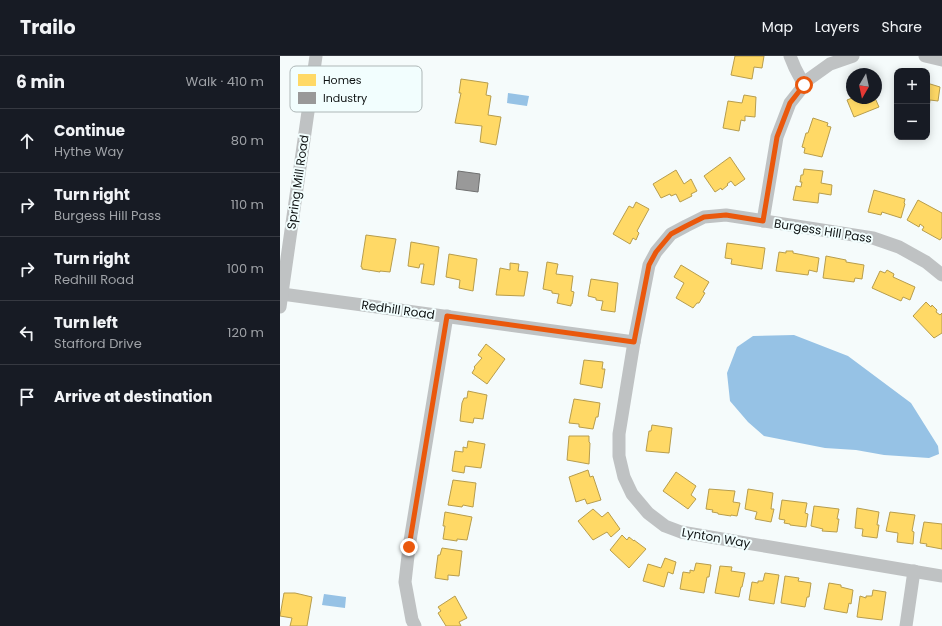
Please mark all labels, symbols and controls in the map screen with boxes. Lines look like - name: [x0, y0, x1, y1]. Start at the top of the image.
- text: Trailo: [20, 14, 76, 41]
- text: Map: [762, 17, 793, 37]
- text: Layers: [815, 17, 859, 37]
- text: Share: [881, 17, 922, 37]
- legend: [290, 66, 422, 112]
- north arrow: [846, 68, 882, 104]
- map controls: [894, 68, 930, 140]
- button: +: [894, 68, 930, 104]
- text: 6 min: [16, 70, 65, 94]
- text: Walk · 410 m: [186, 72, 264, 91]
- text: Homes: [323, 72, 362, 88]
- route start: [795, 76, 813, 94]
- text: Industry: [323, 90, 368, 106]
- button: −: [894, 104, 930, 140]
- text: Continue: [54, 120, 125, 141]
- icon: ahead: [16, 130, 38, 152]
- text: 80 m: [231, 131, 264, 150]
- street label: Spring Mill Road: [282, 134, 313, 230]
- text: Hythe Way: [54, 142, 124, 161]
- text: Turn right: [54, 184, 130, 205]
- icon: right: [16, 194, 38, 216]
- text: 110 m: [231, 195, 264, 214]
- text: Burgess Hill Pass: [54, 206, 161, 225]
- street label: Burgess Hill Pass: [773, 214, 873, 247]
- text: Turn right: [54, 248, 130, 269]
- icon: right: [16, 258, 38, 280]
- text: 100 m: [227, 259, 264, 278]
- text: Redhill Road: [54, 270, 134, 289]
- street label: Redhill Road: [360, 296, 436, 323]
- text: Turn left: [54, 312, 118, 333]
- icon: left: [16, 322, 38, 344]
- text: 120 m: [227, 323, 264, 342]
- text: Stafford Drive: [54, 334, 142, 353]
- icon: arrive: [16, 386, 38, 408]
- text: Arrive at destination: [54, 386, 212, 407]
- street label: Lynton Way: [681, 523, 752, 552]
- route end: [400, 538, 418, 556]

